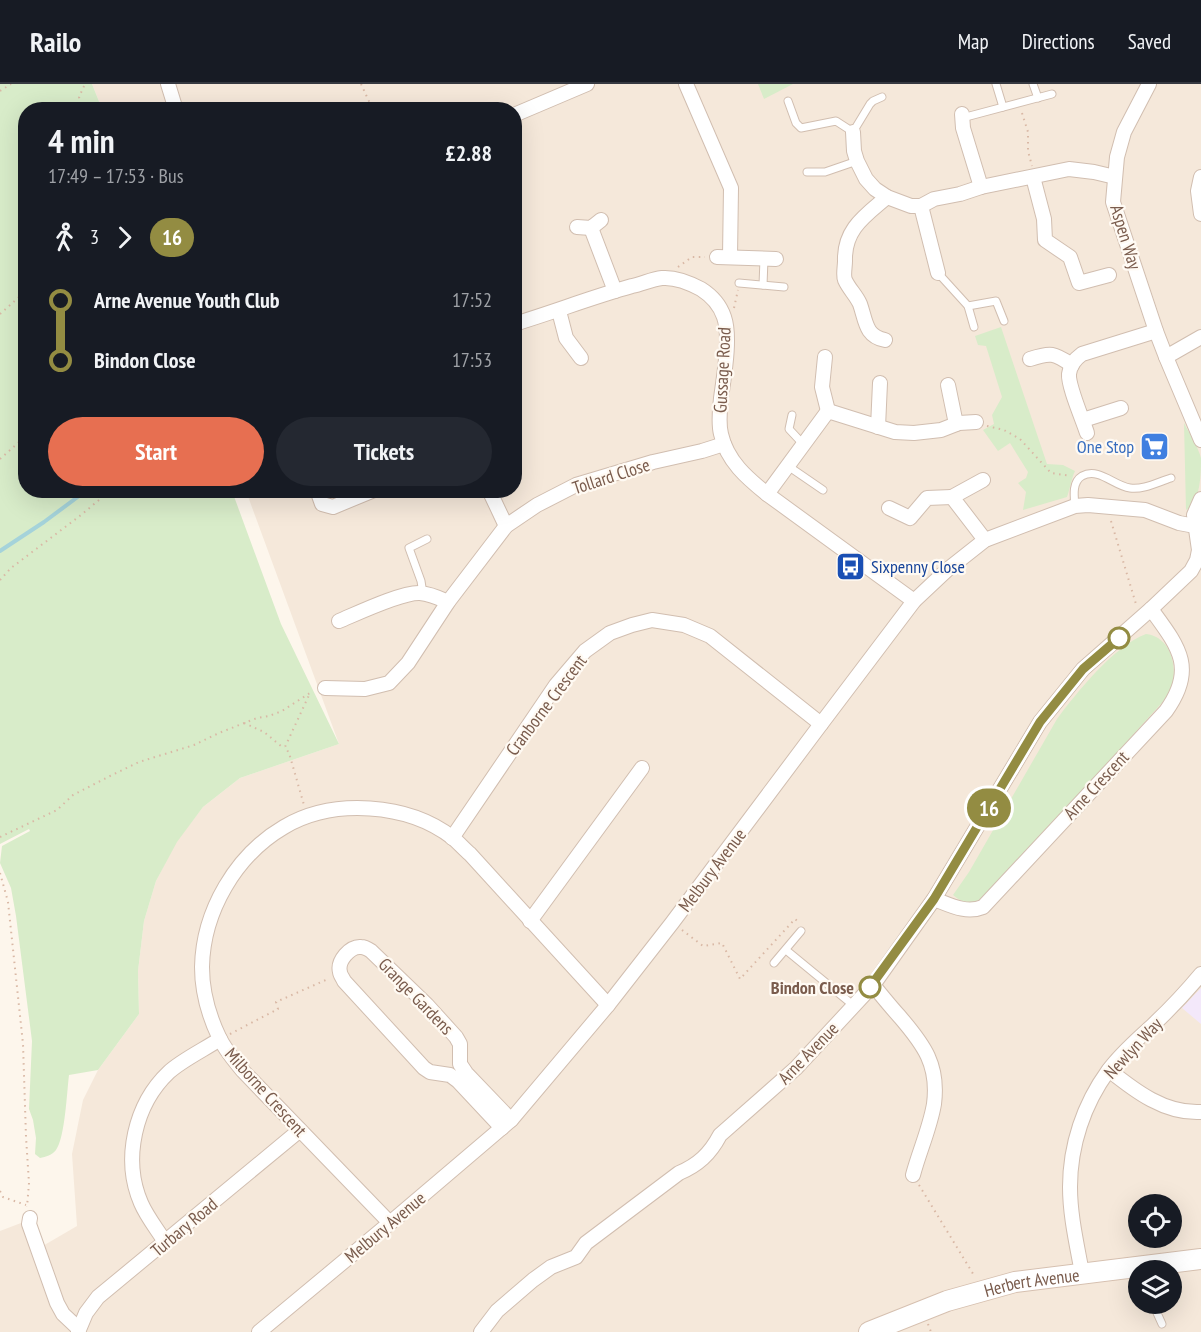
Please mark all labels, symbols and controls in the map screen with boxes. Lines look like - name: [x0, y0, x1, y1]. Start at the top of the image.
- text: Railo: [30, 23, 81, 60]
- text: Map: [958, 28, 989, 55]
- text: Directions: [1022, 28, 1095, 55]
- text: Saved: [1128, 28, 1171, 55]
- text: 4 min: [48, 119, 115, 162]
- text: £2.88: [445, 139, 492, 167]
- text: 17:49 – 17:53 · Bus: [48, 163, 183, 189]
- street label: Aspen Way: [1105, 202, 1147, 272]
- icon: walk: [48, 221, 81, 254]
- icon: forward: [108, 221, 141, 254]
- text: 3: [90, 224, 99, 250]
- text: 16: [162, 224, 182, 251]
- text: Arne Avenue Youth Club: [94, 286, 280, 314]
- text: 17:52: [452, 287, 492, 313]
- street label: Gussage Road: [708, 327, 736, 413]
- text: Bindon Close: [94, 346, 196, 374]
- text: 17:53: [452, 347, 492, 373]
- button: Start: [48, 417, 264, 486]
- button: Tickets: [276, 417, 492, 486]
- supermarket icon: One Stop: [1139, 430, 1171, 462]
- place label: One Stop: [1077, 435, 1134, 458]
- street label: Tollard Close: [569, 453, 653, 499]
- bus stop icon: Sixpenny Close: [834, 550, 866, 582]
- place label: Sixpenny Close: [871, 555, 965, 578]
- unlabelled marker: [1108, 627, 1130, 649]
- street label: Cranborne Crescent: [501, 650, 591, 760]
- street label: Arne Crescent: [1058, 746, 1134, 824]
- line badge: 16: [962, 788, 1016, 828]
- text: 16: [979, 795, 999, 822]
- street label: Melbury Avenue: [673, 824, 751, 916]
- street label: Grange Gardens: [374, 953, 458, 1039]
- place label: Bindon Close: [771, 976, 854, 999]
- marker: Bindon Close: [859, 976, 881, 998]
- street label: Newlyn Way: [1099, 1012, 1167, 1083]
- street label: Arne Avenue: [773, 1017, 843, 1089]
- street label: Milborne Crescent: [220, 1043, 312, 1141]
- street label: Melbury Avenue: [340, 1186, 430, 1268]
- street label: Turbary Road: [146, 1192, 222, 1262]
- map controls: [1128, 1194, 1182, 1314]
- button: locate: [1128, 1194, 1182, 1248]
- button: layers: [1128, 1260, 1182, 1314]
- street label: Herbert Avenue: [981, 1263, 1081, 1302]

